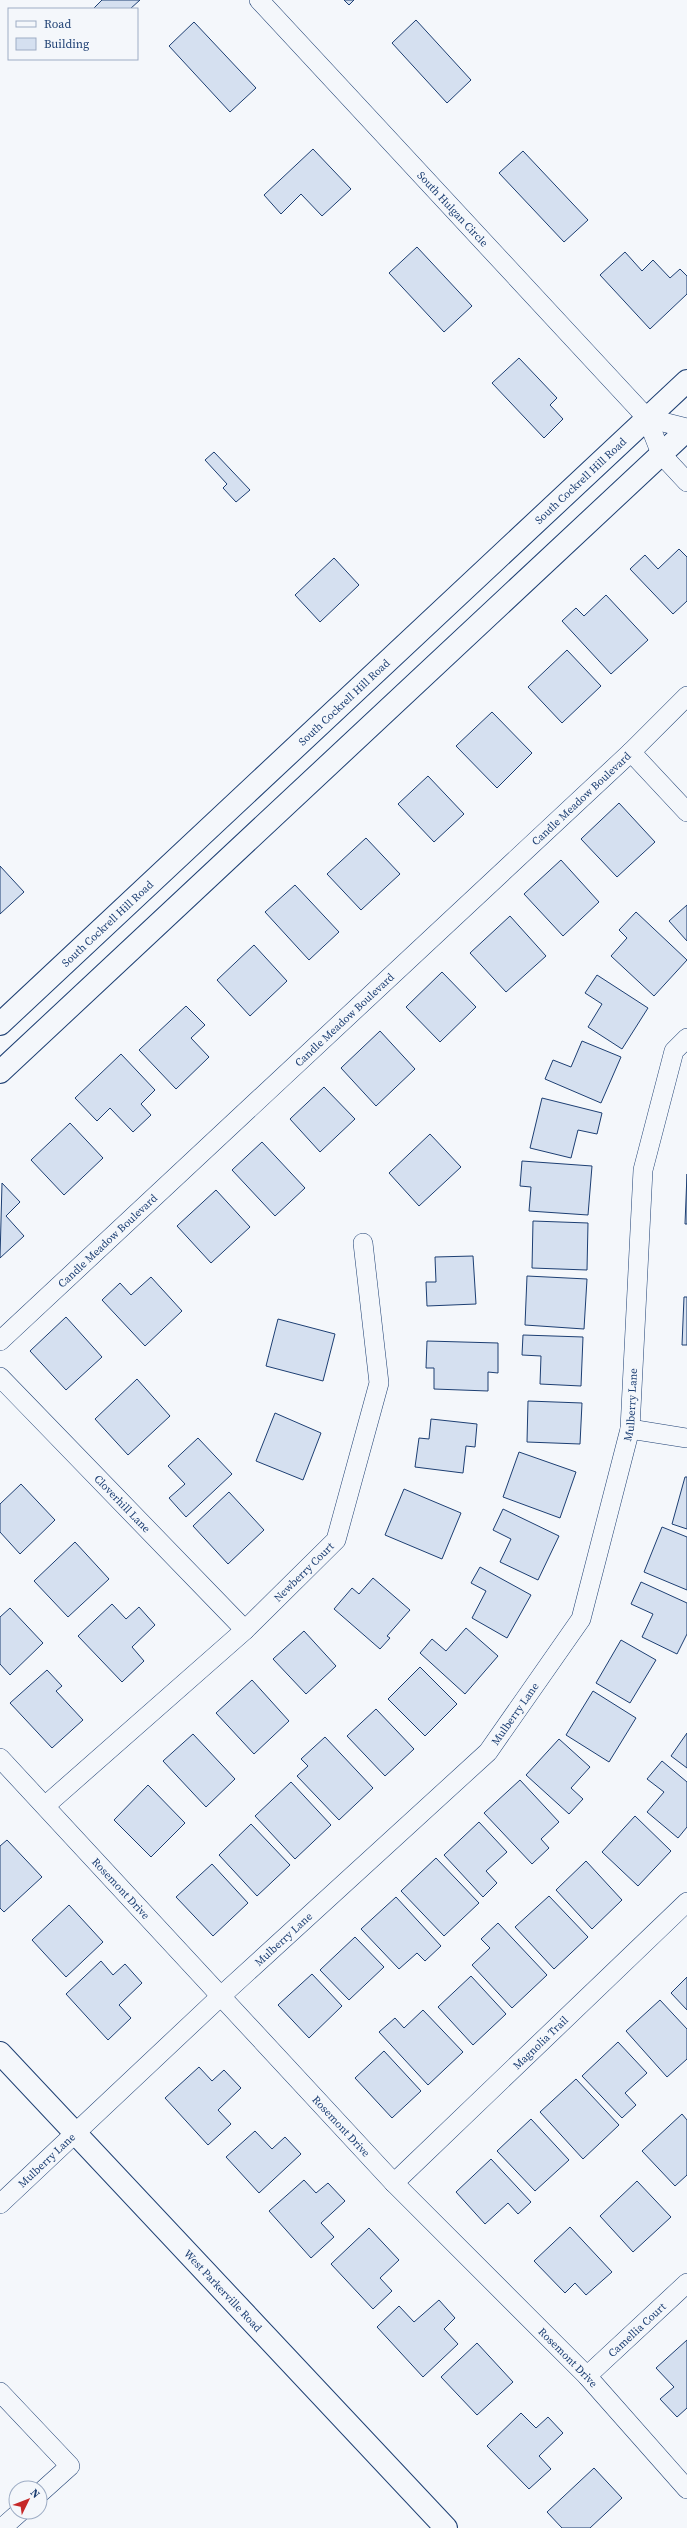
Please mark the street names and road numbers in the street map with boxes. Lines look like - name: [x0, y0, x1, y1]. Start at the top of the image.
- street label: South Hulgan Circle: [414, 168, 492, 251]
- street label: South Cockrell Hill Road: [532, 434, 630, 528]
- street label: South Cockrell Hill Road: [295, 655, 394, 749]
- street label: Candle Meadow Boulevard: [529, 748, 635, 849]
- street label: South Cockrell Hill Road: [59, 877, 157, 970]
- street label: Candle Meadow Boulevard: [292, 969, 398, 1070]
- street label: Candle Meadow Boulevard: [55, 1190, 161, 1291]
- street label: Mulberry Lane: [620, 1367, 641, 1443]
- street label: Cloverhill Lane: [91, 1472, 154, 1536]
- street label: Newberry Court: [271, 1539, 338, 1605]
- street label: Mulberry Lane: [488, 1679, 543, 1748]
- street label: Rosemont Drive: [88, 1855, 153, 1923]
- street label: Mulberry Lane: [252, 1909, 316, 1970]
- street label: Magnolia Trail: [510, 2013, 572, 2073]
- street label: Rosemont Drive: [309, 2092, 373, 2161]
- street label: Mulberry Lane: [15, 2130, 79, 2191]
- street label: West Parkerville Road: [180, 2247, 266, 2336]
- street label: Camellia Court: [605, 2299, 670, 2361]
- street label: Rosemont Drive: [535, 2324, 601, 2391]

